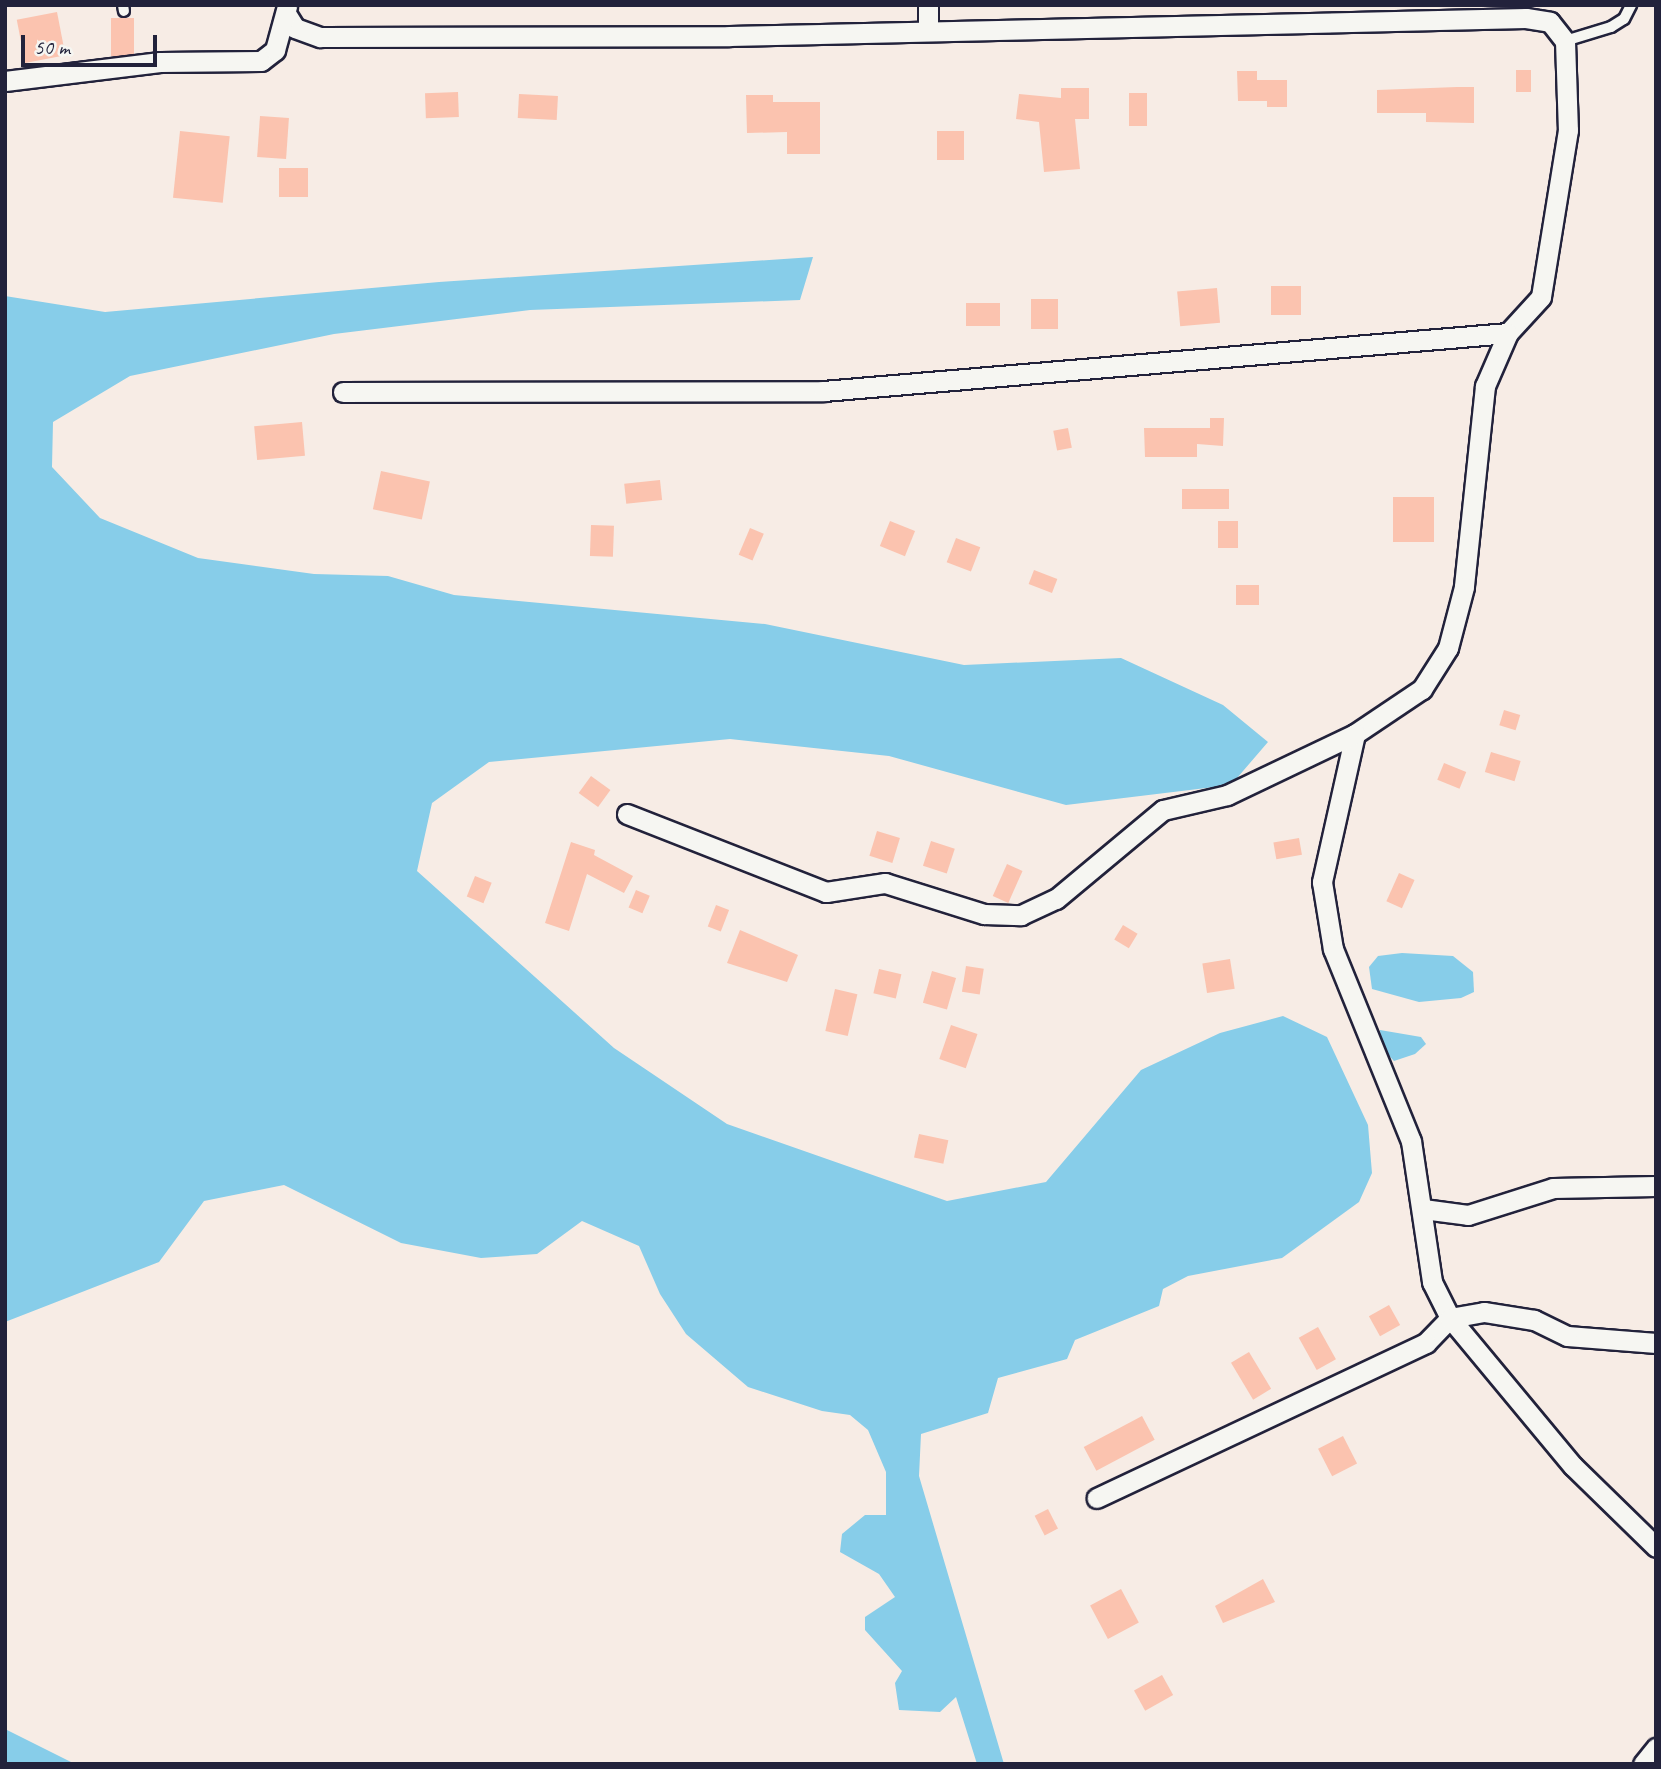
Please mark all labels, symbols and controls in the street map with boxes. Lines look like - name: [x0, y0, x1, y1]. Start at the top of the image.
- scale bar: [24, 21, 161, 65]
- text: 50 m: [34, 34, 70, 60]

